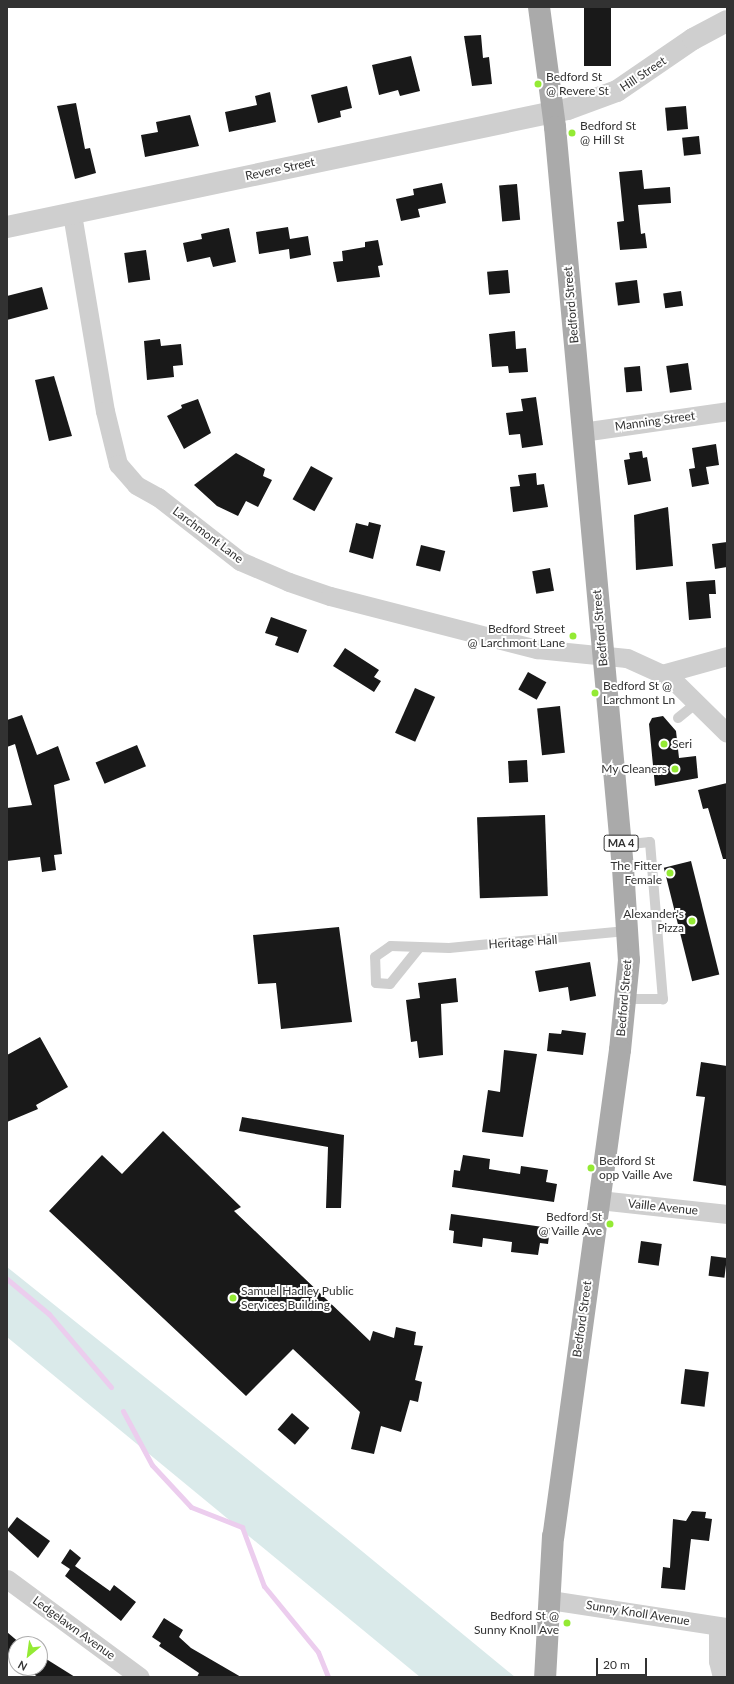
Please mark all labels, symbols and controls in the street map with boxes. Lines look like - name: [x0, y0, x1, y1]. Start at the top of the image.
- street label: Hill Street: [617, 53, 669, 95]
- place label: Bedford St @ Revere St: [546, 70, 609, 98]
- marker: Bedford St @ Revere St: [533, 79, 543, 89]
- place label: Bedford St @ Hill St: [580, 119, 636, 147]
- marker: Bedford St @ Hill St: [567, 128, 577, 138]
- street label: Revere Street: [244, 155, 316, 183]
- street label: Bedford Street: [560, 266, 582, 344]
- street label: Manning Street: [614, 408, 696, 434]
- street label: Larchmont Lane: [170, 504, 246, 566]
- street label: Bedford Street: [589, 589, 611, 667]
- place label: Bedford Street @ Larchmont Lane: [467, 622, 565, 650]
- marker: Bedford Street @ Larchmont Lane: [568, 631, 578, 641]
- place label: Bedford St @ Larchmont Ln: [603, 679, 675, 707]
- marker: Bedford St @ Larchmont Ln: [590, 688, 600, 698]
- place label: Seri: [672, 737, 692, 751]
- marker: Seri: [659, 739, 669, 749]
- place label: My Cleaners: [601, 762, 667, 776]
- marker: My Cleaners: [670, 764, 680, 774]
- road number: MA 4: [603, 834, 639, 852]
- place label: The Fitter Female: [610, 859, 662, 887]
- marker: The Fitter Female: [665, 868, 675, 878]
- place label: Alexander's Pizza: [623, 907, 684, 935]
- marker: Alexander's Pizza: [687, 916, 697, 926]
- street label: Heritage Hall: [488, 932, 558, 952]
- street label: Bedford Street: [613, 959, 635, 1037]
- place label: Bedford St opp Vaille Ave: [599, 1154, 673, 1182]
- marker: Bedford St opp Vaille Ave: [586, 1163, 596, 1173]
- street label: Vaille Avenue: [627, 1196, 699, 1218]
- place label: Bedford St @ Vaille Ave: [538, 1210, 602, 1238]
- marker: Bedford St @ Vaille Ave: [605, 1219, 615, 1229]
- street label: Bedford Street: [570, 1280, 594, 1358]
- place label: Samuel Hadley Public Services Building: [241, 1284, 354, 1312]
- marker: Samuel Hadley Public Services Building: [228, 1293, 238, 1303]
- street label: Ledgelawn Avenue: [30, 1593, 118, 1663]
- street label: Sunny Knoll Avenue: [585, 1598, 691, 1628]
- place label: Bedford St @ Sunny Knoll Ave: [473, 1609, 559, 1637]
- marker: Bedford St @ Sunny Knoll Ave: [562, 1618, 572, 1628]
- north arrow: [8, 1636, 48, 1676]
- scale bar: [598, 1650, 649, 1676]
- text: 20 m: [603, 1657, 630, 1672]
- text: N: [16, 1658, 29, 1674]

